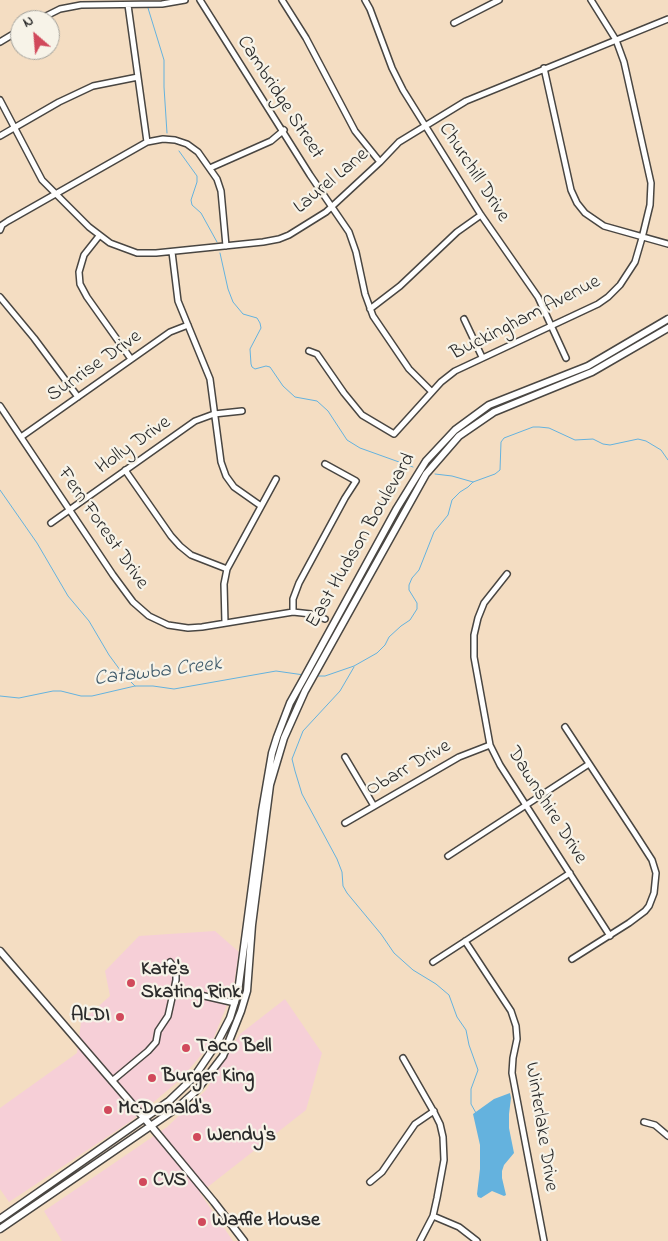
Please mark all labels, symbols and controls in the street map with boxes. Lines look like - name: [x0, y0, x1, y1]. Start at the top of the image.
- north arrow: [10, 10, 60, 60]
- text: N: [19, 11, 37, 34]
- street label: Cambridge Street: [230, 32, 328, 164]
- street label: Churchill Drive: [432, 119, 514, 227]
- street label: Laurel Lane: [290, 144, 374, 220]
- street label: Buckingham Avenue: [447, 271, 605, 367]
- street label: Sunrise Drive: [43, 326, 147, 408]
- street label: Holly Drive: [92, 412, 176, 480]
- street label: East Hudson Boulevard: [302, 449, 422, 633]
- street label: Fern Forest Drive: [51, 463, 153, 595]
- water label: Catawba Creek: [93, 653, 223, 693]
- street label: Obarr Drive: [362, 735, 456, 803]
- street label: Dawnshire Drive: [500, 743, 592, 869]
- place label: Kate's Skating Rink: [141, 959, 241, 1006]
- marker: Kate's Skating Rink: [125, 977, 137, 989]
- place label: ALDI: [71, 1005, 110, 1029]
- marker: ALDI: [114, 1011, 126, 1023]
- place label: Taco Bell: [196, 1036, 272, 1060]
- marker: Taco Bell: [180, 1042, 192, 1054]
- street label: Winterlake Drive: [518, 1061, 562, 1193]
- place label: Burger King: [162, 1066, 254, 1090]
- marker: Burger King: [146, 1072, 158, 1084]
- place label: McDonald's: [118, 1098, 212, 1122]
- marker: McDonald's: [102, 1104, 114, 1116]
- place label: Wendy's: [207, 1125, 276, 1149]
- marker: Wendy's: [191, 1131, 203, 1143]
- place label: CVS: [153, 1170, 186, 1194]
- marker: CVS: [137, 1176, 149, 1188]
- place label: Waffle House: [212, 1210, 320, 1234]
- marker: Waffle House: [196, 1216, 208, 1228]

